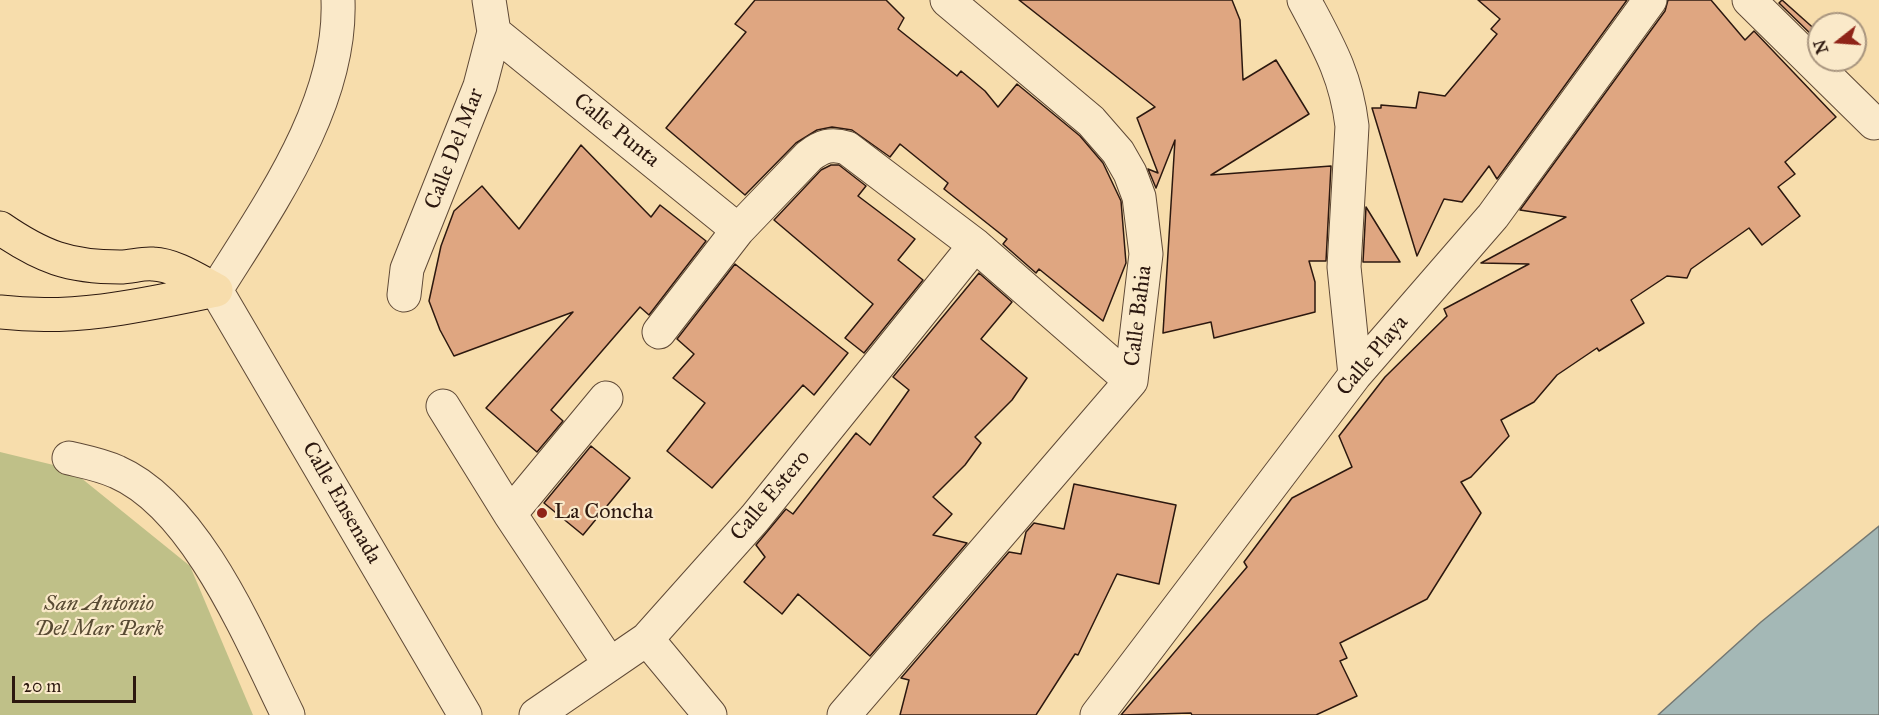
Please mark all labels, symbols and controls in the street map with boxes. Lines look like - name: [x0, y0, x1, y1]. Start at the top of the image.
- north arrow: [1807, 12, 1867, 72]
- text: N: [1810, 38, 1832, 56]
- street label: Calle Del Mar: [420, 85, 490, 213]
- street label: Calle Punta: [568, 88, 664, 174]
- street label: Calle Bahia: [1120, 264, 1158, 368]
- street label: Calle Playa: [1332, 310, 1414, 402]
- street label: Calle Ensenada: [295, 437, 387, 569]
- street label: Calle Estero: [725, 445, 817, 547]
- place label: La Concha: [554, 500, 653, 526]
- marker: La Concha: [535, 506, 549, 520]
- park label: San Antonio Del Mar Park: [34, 592, 164, 644]
- scale bar: [15, 664, 140, 702]
- text: 20 m: [23, 675, 61, 697]

